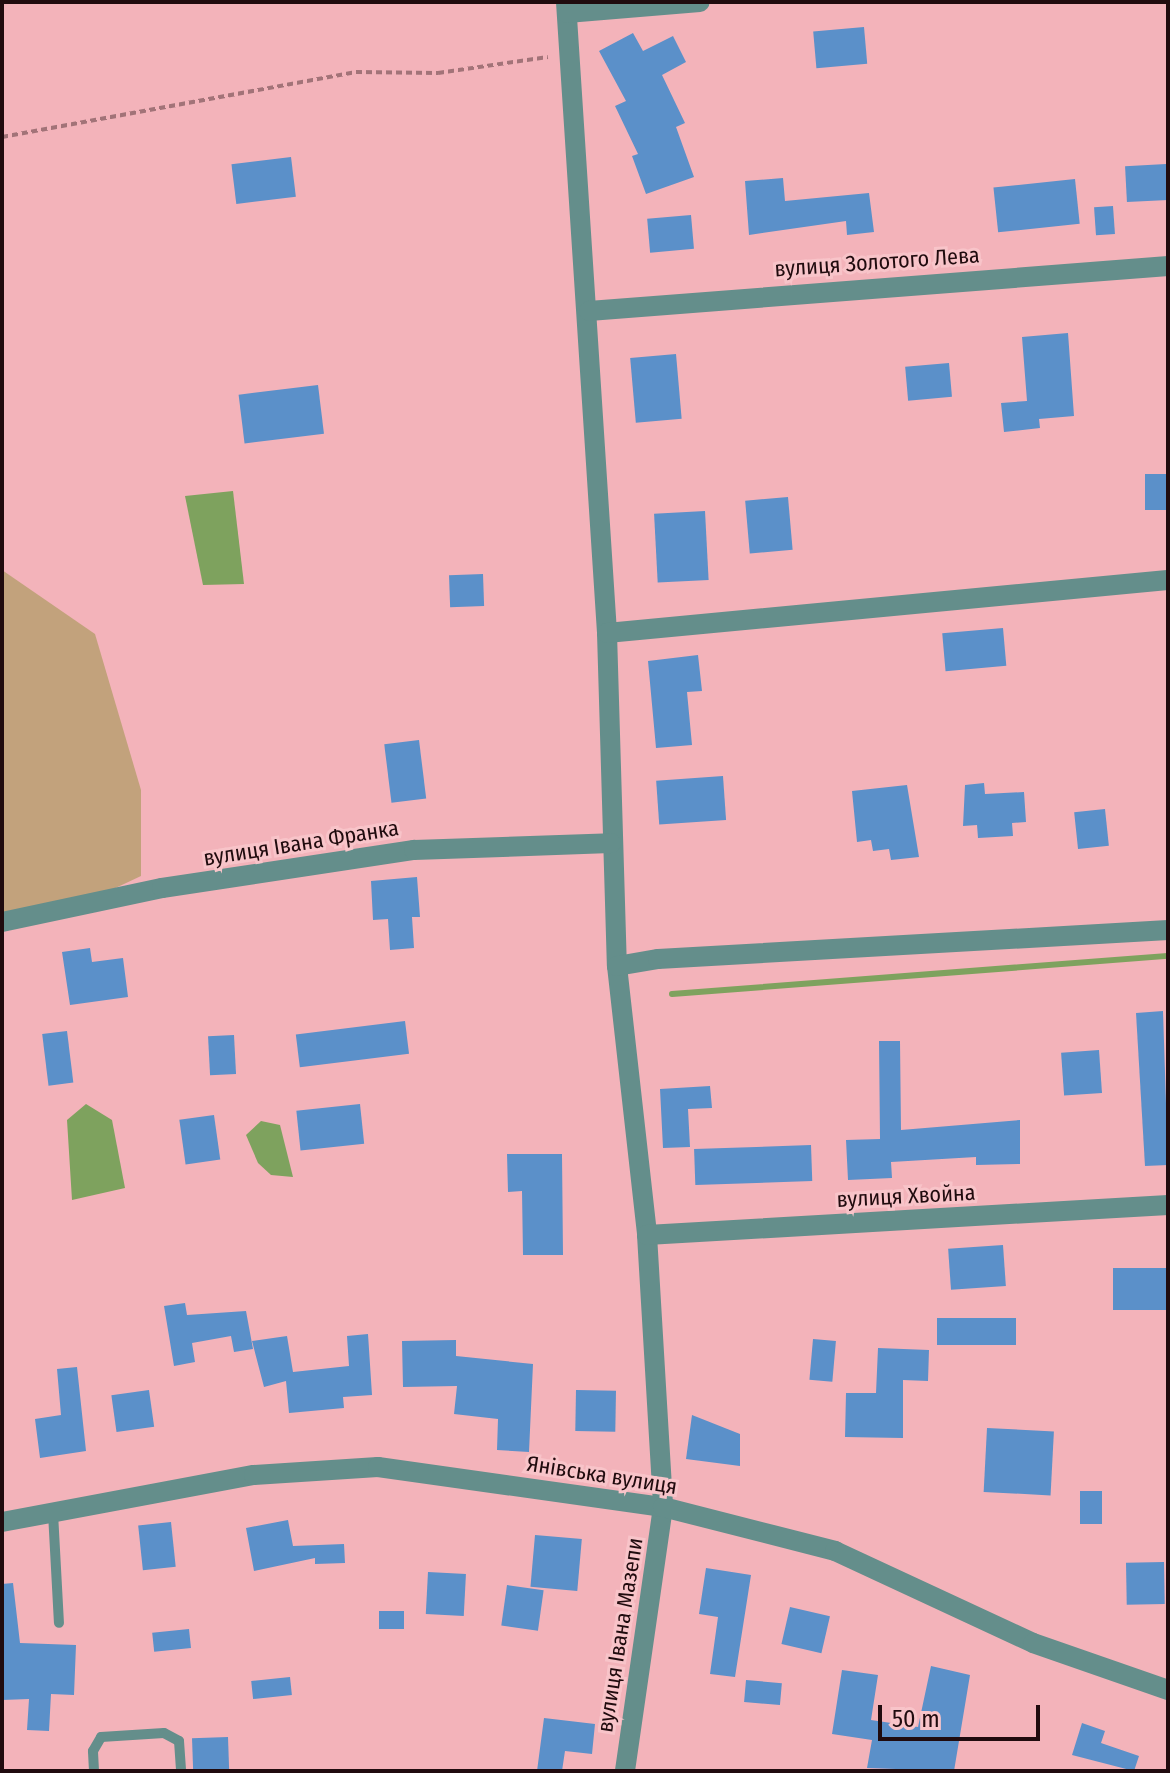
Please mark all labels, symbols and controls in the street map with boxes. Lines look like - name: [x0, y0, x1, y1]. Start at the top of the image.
- street label: вулиця Золотого Лева: [774, 242, 980, 282]
- street label: вулиця Івана Франка: [202, 815, 400, 871]
- street label: вулиця Хвойна: [836, 1179, 976, 1213]
- street label: Янівська вулиця: [525, 1450, 679, 1500]
- street label: вулиця Івана Мазепи: [592, 1536, 648, 1734]
- scale bar: [882, 1689, 1044, 1739]
- text: 50 m: [892, 1705, 940, 1733]

